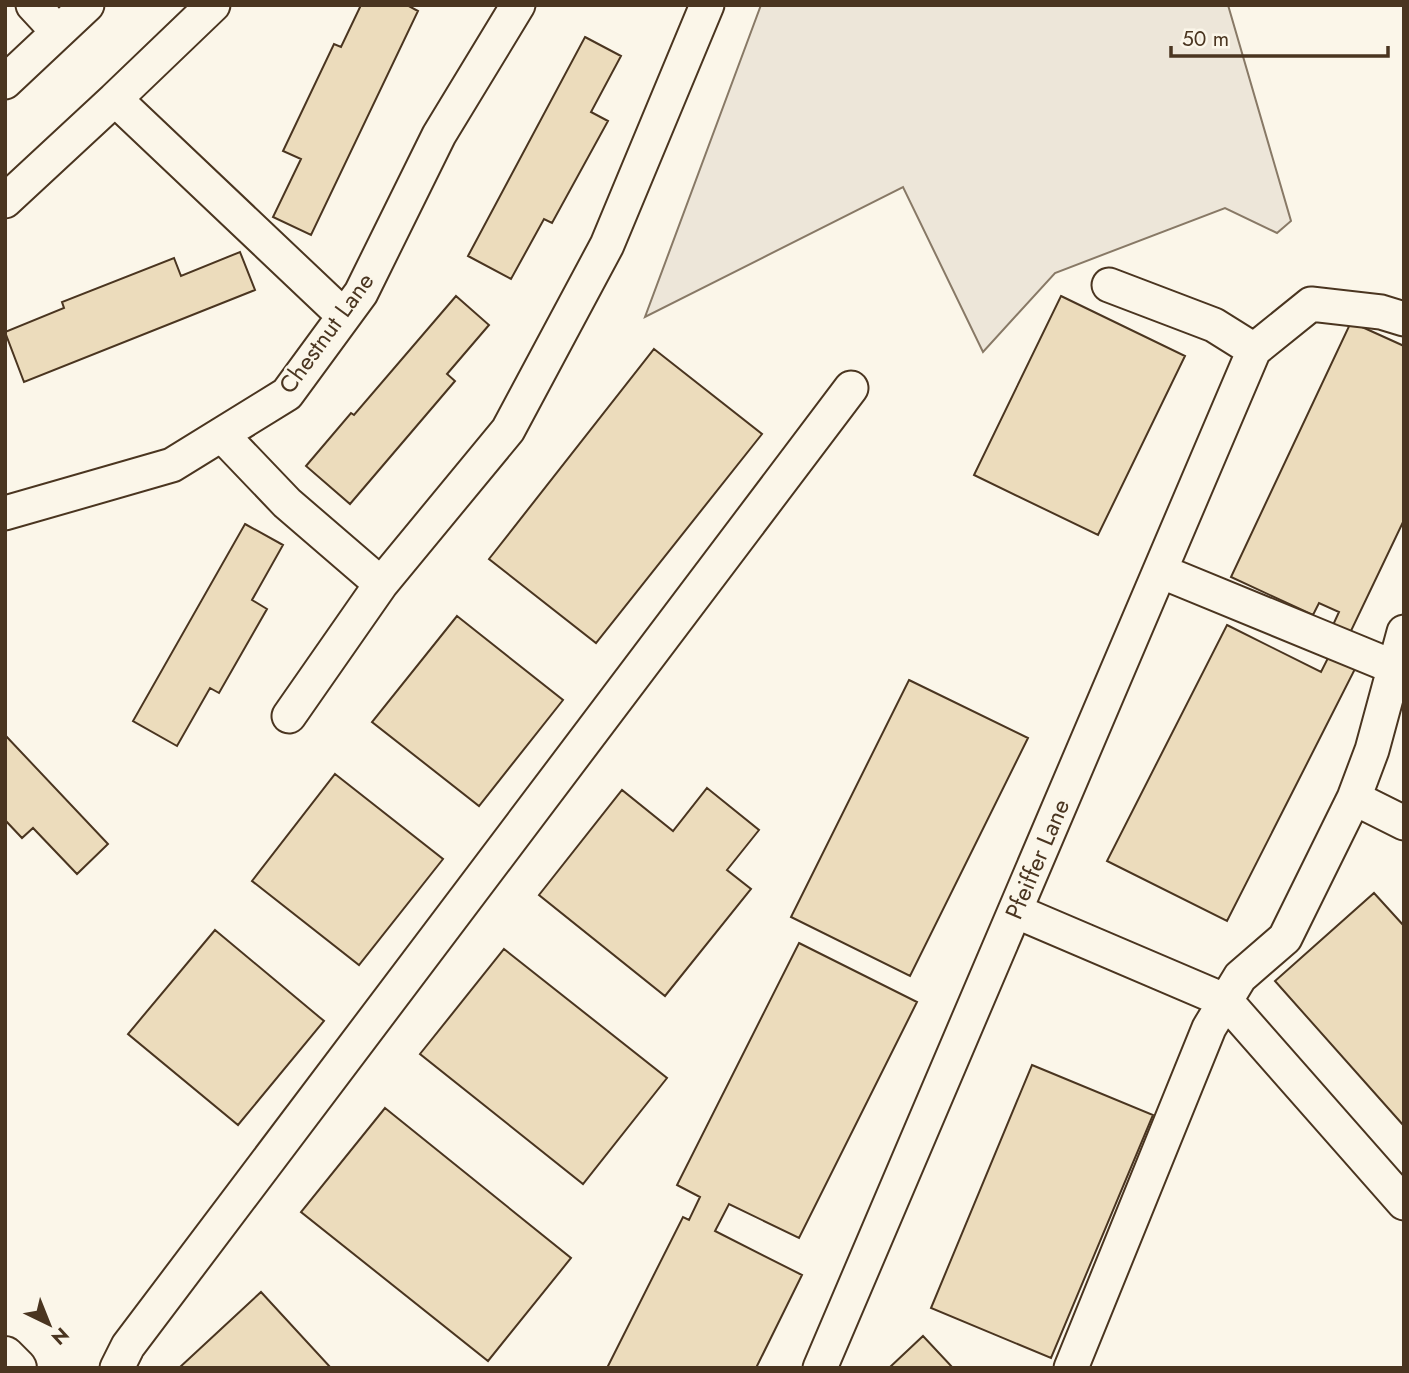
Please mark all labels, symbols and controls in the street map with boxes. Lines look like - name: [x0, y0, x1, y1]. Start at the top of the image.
- scale bar: [1171, 14, 1388, 58]
- text: 50 m: [1182, 24, 1229, 54]
- street label: Chestnut Lane: [270, 265, 382, 401]
- street label: Pfeiffer Lane: [996, 794, 1078, 924]
- north arrow: [14, 1289, 84, 1359]
- text: N: [46, 1321, 75, 1351]

